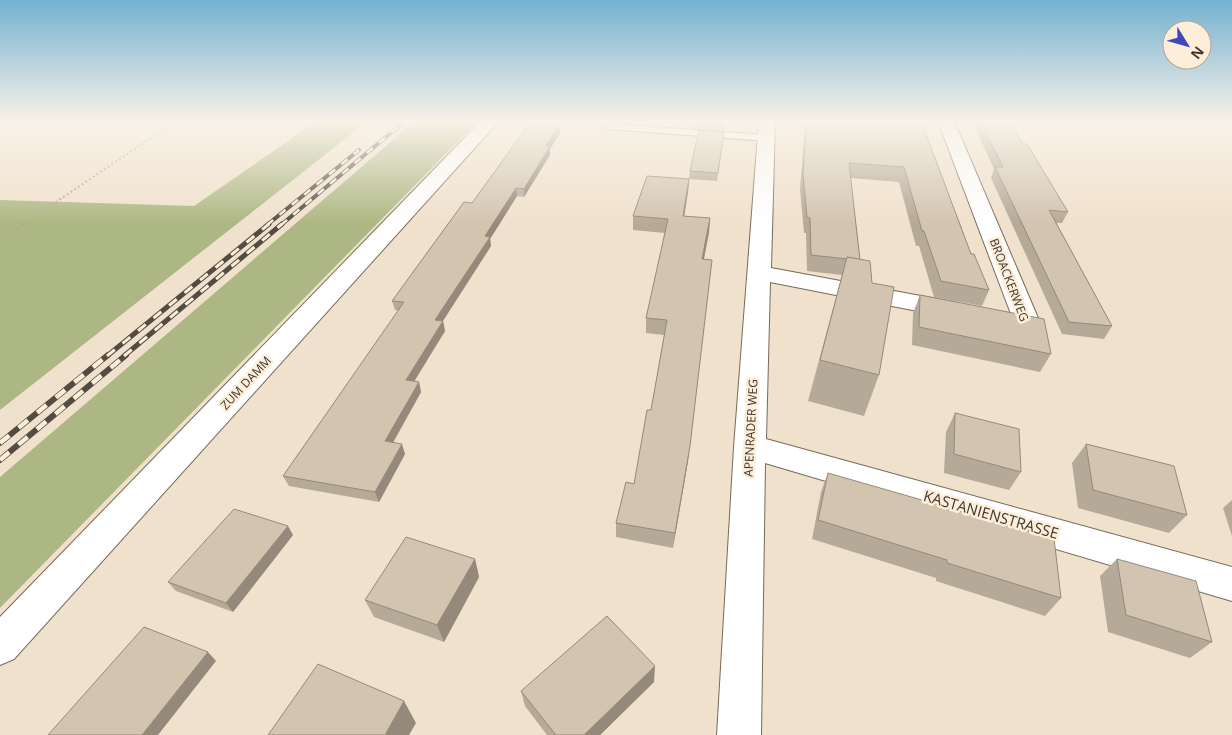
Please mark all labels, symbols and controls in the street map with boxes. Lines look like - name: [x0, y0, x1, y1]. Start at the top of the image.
- north arrow: [1162, 20, 1212, 70]
- text: N: [1187, 43, 1209, 63]
- street label: BROACKERWEG: [986, 236, 1033, 324]
- street label: ZUM DAMM: [216, 352, 275, 413]
- street label: APENRADER WEG: [739, 379, 762, 477]
- street label: KASTANIENSTRASSE: [921, 485, 1061, 543]

